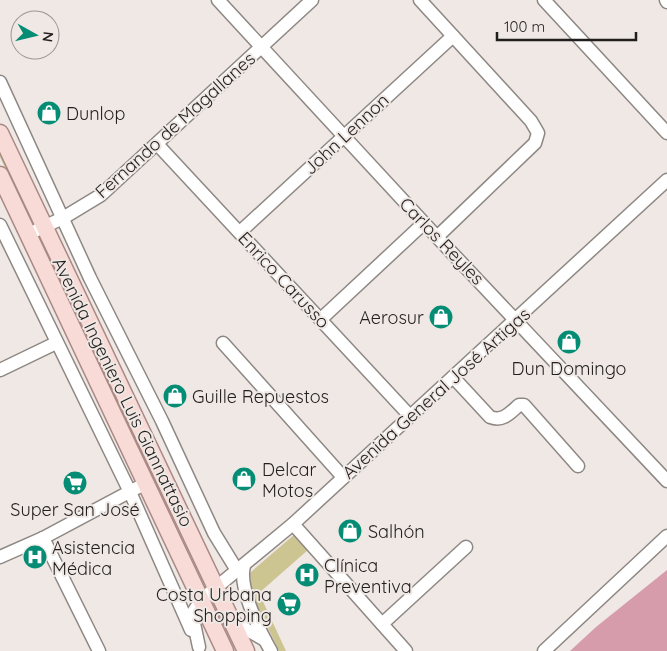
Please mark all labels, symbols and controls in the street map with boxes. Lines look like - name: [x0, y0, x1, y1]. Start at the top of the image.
- north arrow: [10, 10, 60, 60]
- scale bar: [497, 10, 636, 42]
- text: 100 m: [504, 17, 545, 36]
- text: N: [38, 30, 58, 43]
- street label: Fernando de Magallanes: [90, 47, 260, 203]
- street label: John Lennon: [298, 89, 394, 179]
- shop icon: Dunlop: [36, 100, 62, 126]
- place label: Dunlop: [66, 102, 125, 125]
- street label: Carlos Reyles: [395, 192, 489, 290]
- street label: Enrico Carusso: [233, 227, 335, 333]
- street label: Avenida Ingeniero Luis Giannattasio: [48, 254, 198, 530]
- street label: Avenida General José Artigas: [337, 302, 535, 484]
- shop icon: Aerosur: [428, 304, 454, 330]
- place label: Aerosur: [359, 306, 424, 329]
- shop icon: Dun Domingo: [556, 329, 582, 355]
- place label: Dun Domingo: [512, 357, 626, 380]
- shop icon: Guille Repuestos: [162, 383, 188, 409]
- place label: Guille Repuestos: [192, 385, 329, 408]
- place label: Delcar Motos: [262, 458, 316, 502]
- shop icon: Delcar Motos: [231, 466, 257, 492]
- supermarket icon: Super San José: [62, 470, 88, 496]
- place label: Super San José: [10, 498, 140, 521]
- shop icon: Salhón: [337, 518, 363, 544]
- place label: Salhón: [368, 520, 425, 543]
- place label: Asistencia Médica: [52, 536, 135, 580]
- hospital icon: Asistencia Médica: [22, 544, 48, 570]
- place label: Clínica Preventiva: [324, 554, 412, 598]
- hospital icon: Clínica Preventiva: [294, 562, 320, 588]
- place label: Costa Urbana Shopping: [156, 583, 272, 627]
- supermarket icon: Costa Urbana Shopping: [276, 591, 302, 617]

